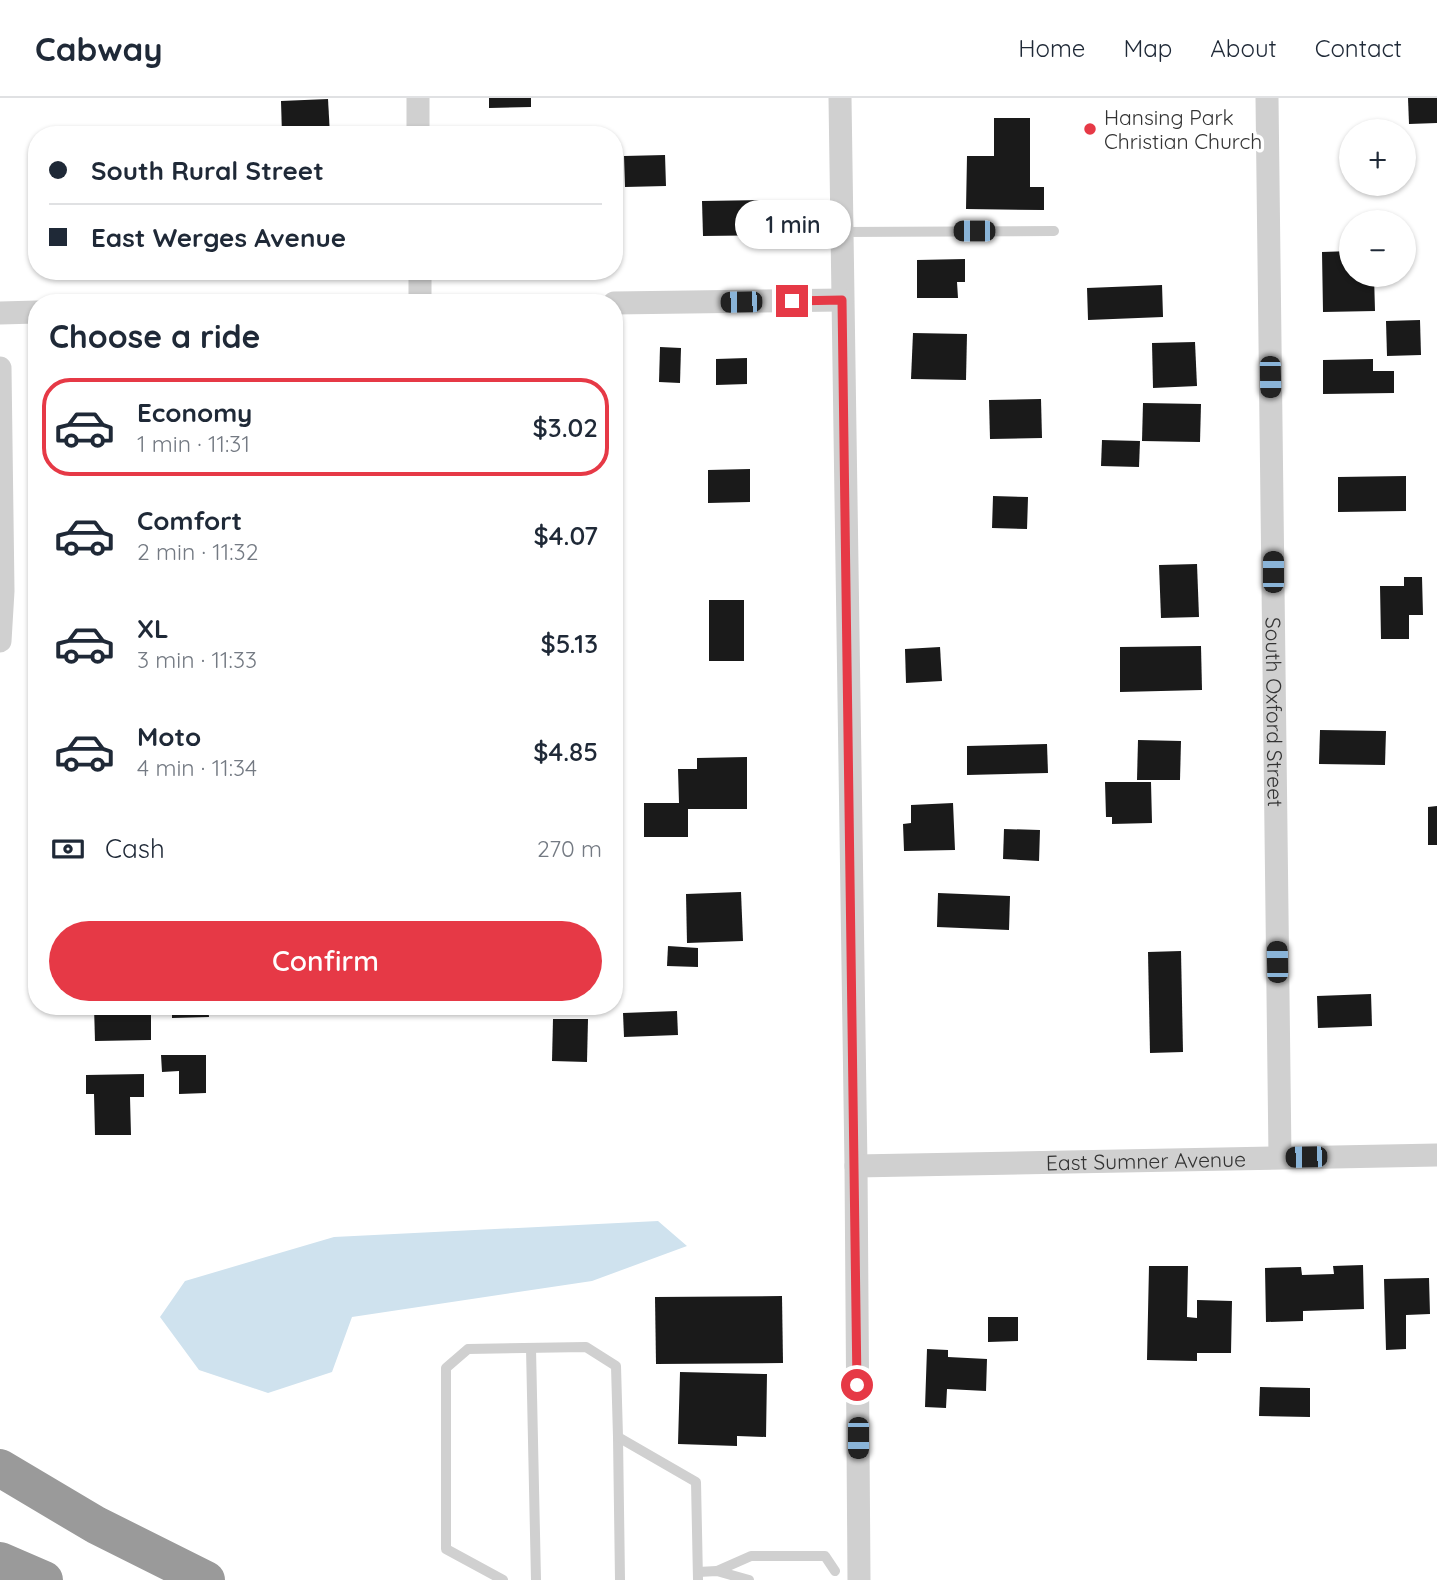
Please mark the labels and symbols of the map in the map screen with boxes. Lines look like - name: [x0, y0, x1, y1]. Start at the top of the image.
- place label: Hansing Park Christian Church: [1104, 104, 1262, 154]
- marker: Hansing Park Christian Church: [1082, 121, 1098, 137]
- callout: 1 min: [734, 200, 850, 248]
- car: [954, 221, 996, 242]
- route end: [776, 285, 808, 317]
- car: [720, 291, 763, 313]
- car: [1260, 356, 1281, 398]
- car: [1263, 551, 1284, 593]
- street label: South Oxford Street: [1260, 617, 1289, 807]
- car: [1267, 941, 1288, 983]
- street label: East Sumner Avenue: [1046, 1146, 1246, 1175]
- car: [1285, 1146, 1328, 1168]
- route start: [841, 1369, 873, 1401]
- car: [848, 1417, 869, 1459]

